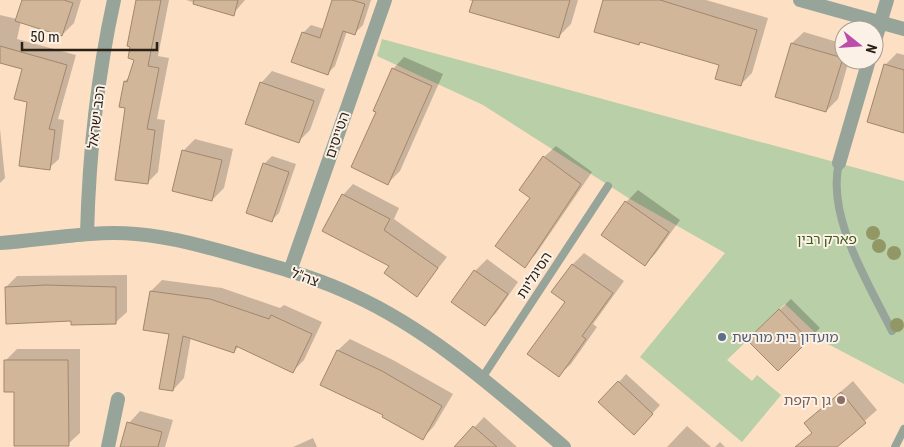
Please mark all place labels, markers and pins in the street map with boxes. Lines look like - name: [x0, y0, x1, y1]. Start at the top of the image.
- place label: מועדון בית מורשת: [732, 329, 838, 345]
- marker: מועדון בית מורשת: [716, 331, 728, 343]
- place label: גן רקפת: [784, 392, 831, 408]
- marker: גן רקפת: [835, 394, 847, 406]

